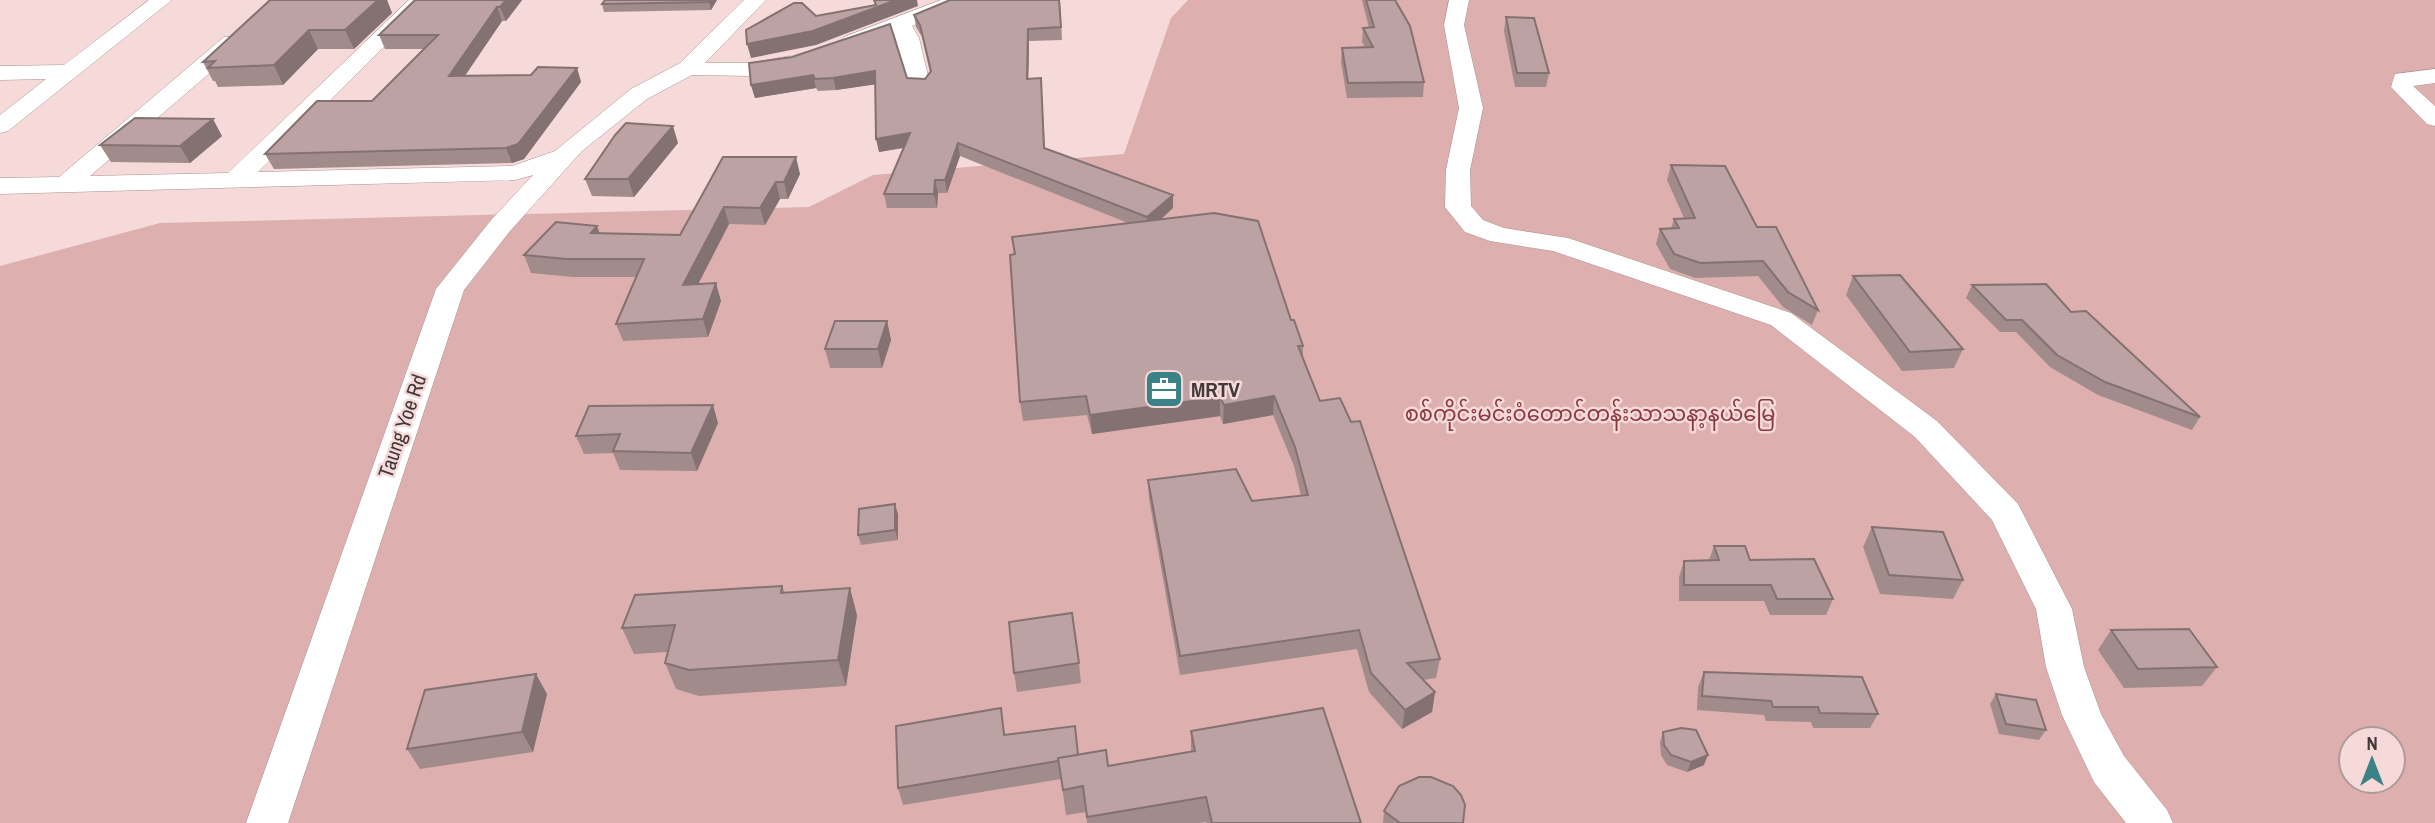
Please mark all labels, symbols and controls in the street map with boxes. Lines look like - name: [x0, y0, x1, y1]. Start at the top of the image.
- office icon: MRTV: [1143, 368, 1185, 410]
- street label: Taung Yoe Rd: [371, 370, 433, 482]
- place label: MRTV: [1191, 375, 1240, 404]
- park label: စစ်ကိုင်းမင်းဝံတောင်တန်းသာသနာ့နယ်မြေ: [1405, 398, 1775, 431]
- north arrow: [2337, 725, 2407, 795]
- text: N: [2366, 730, 2378, 756]

